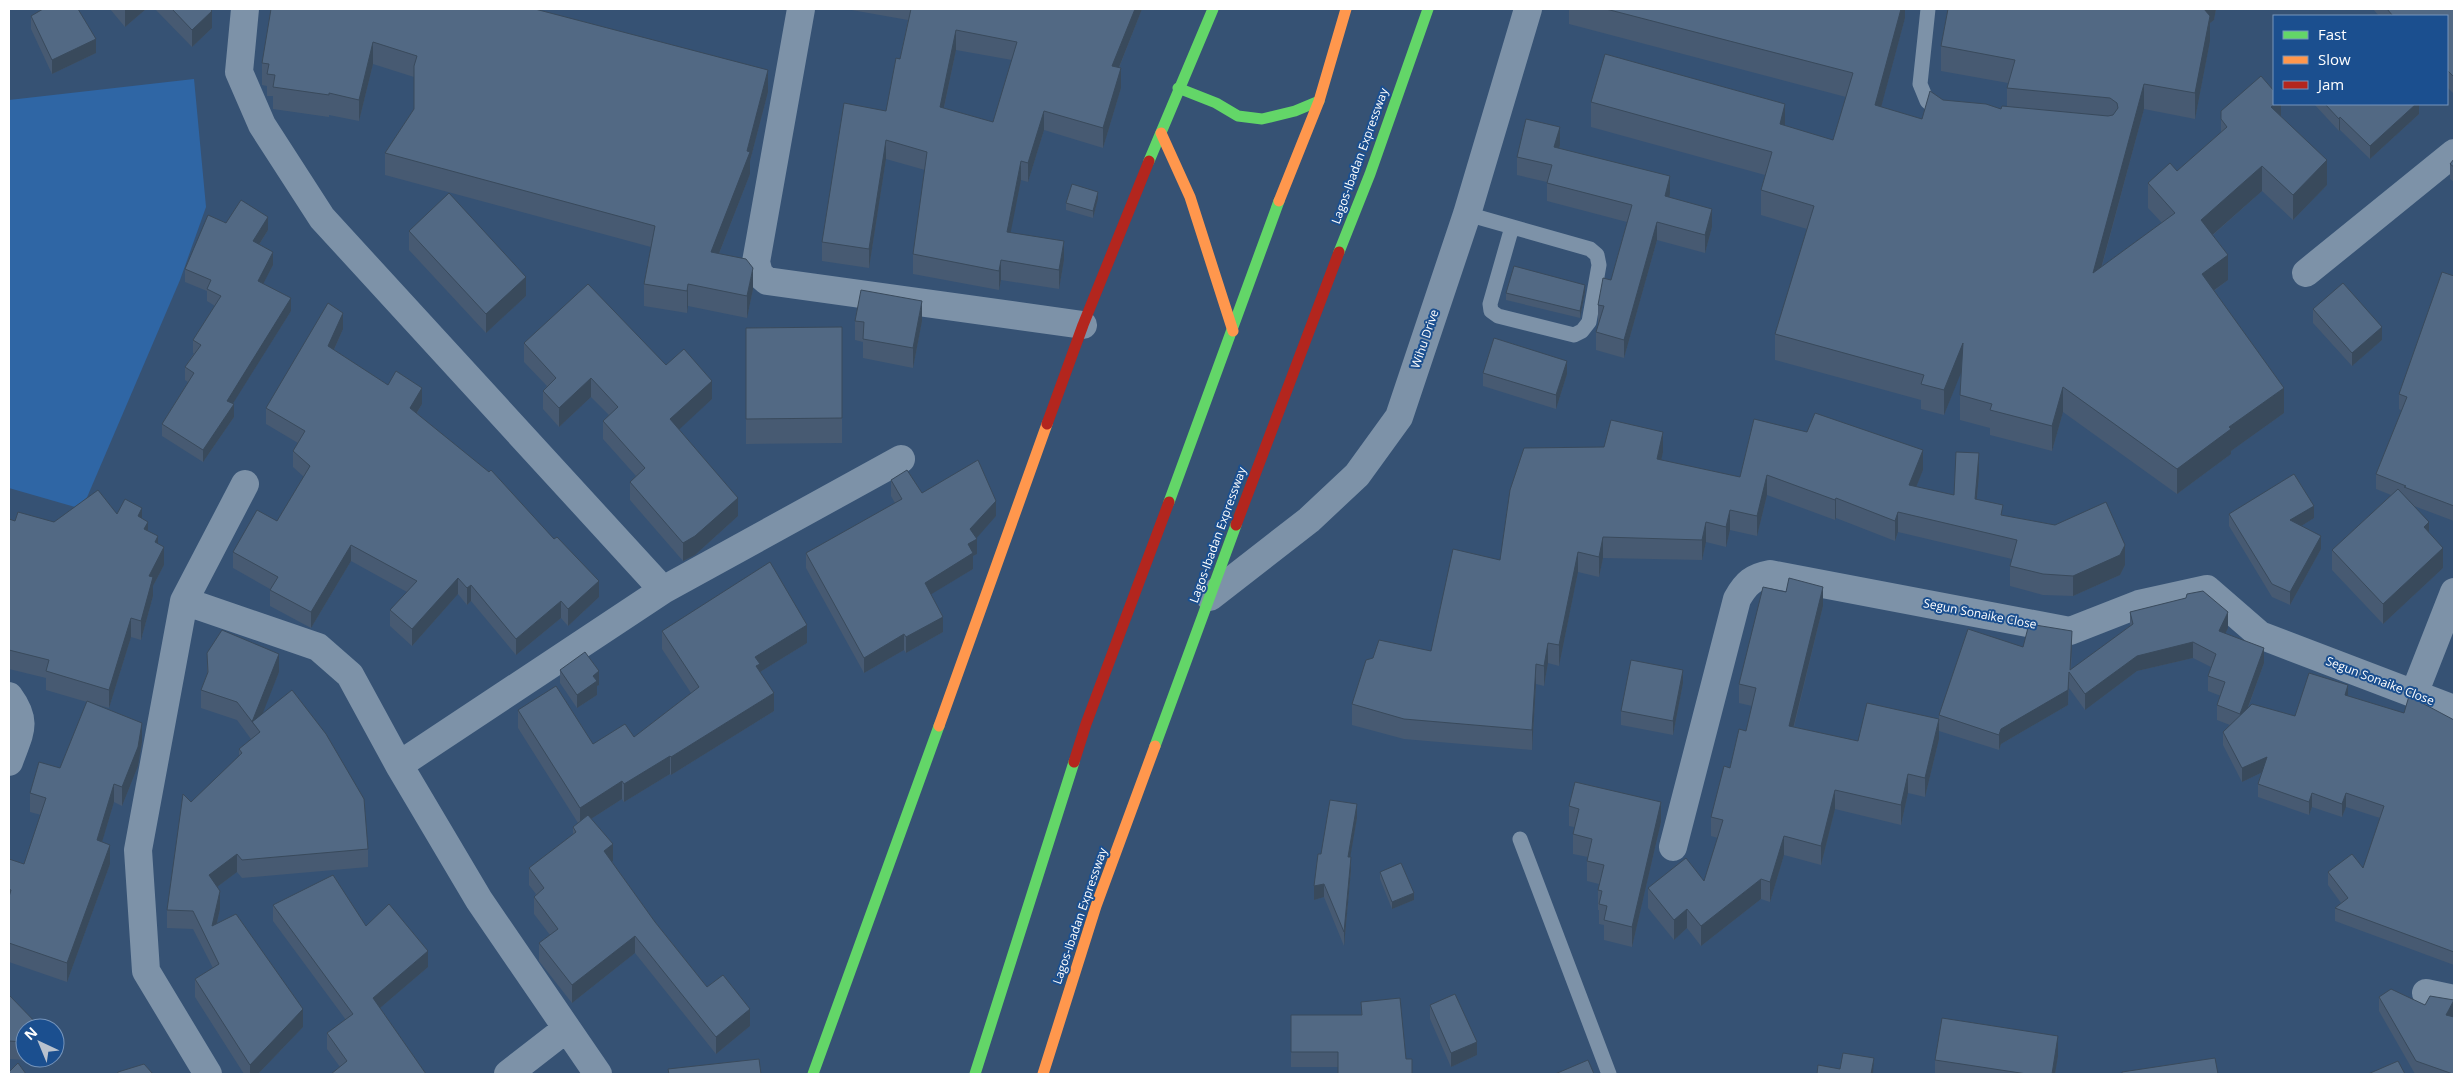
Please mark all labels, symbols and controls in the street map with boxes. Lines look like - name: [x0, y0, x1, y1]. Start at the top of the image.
- legend: [2273, 15, 2448, 105]
- text: Fast: [2318, 24, 2347, 44]
- text: Slow: [2318, 49, 2351, 69]
- text: Jam: [2316, 74, 2344, 94]
- street label: Lagos-Ibadan Expressway: [1327, 85, 1392, 226]
- street label: Wihu Drive: [1407, 307, 1443, 371]
- street label: Lagos-Ibadan Expressway: [1185, 464, 1250, 605]
- street label: Segun Sonaike Close: [1922, 594, 2038, 633]
- street label: Segun Sonaike Close: [2323, 652, 2437, 709]
- street label: Lagos-Ibadan Expressway: [1048, 844, 1111, 986]
- north arrow: [15, 1018, 65, 1068]
- text: N: [20, 1022, 41, 1044]

